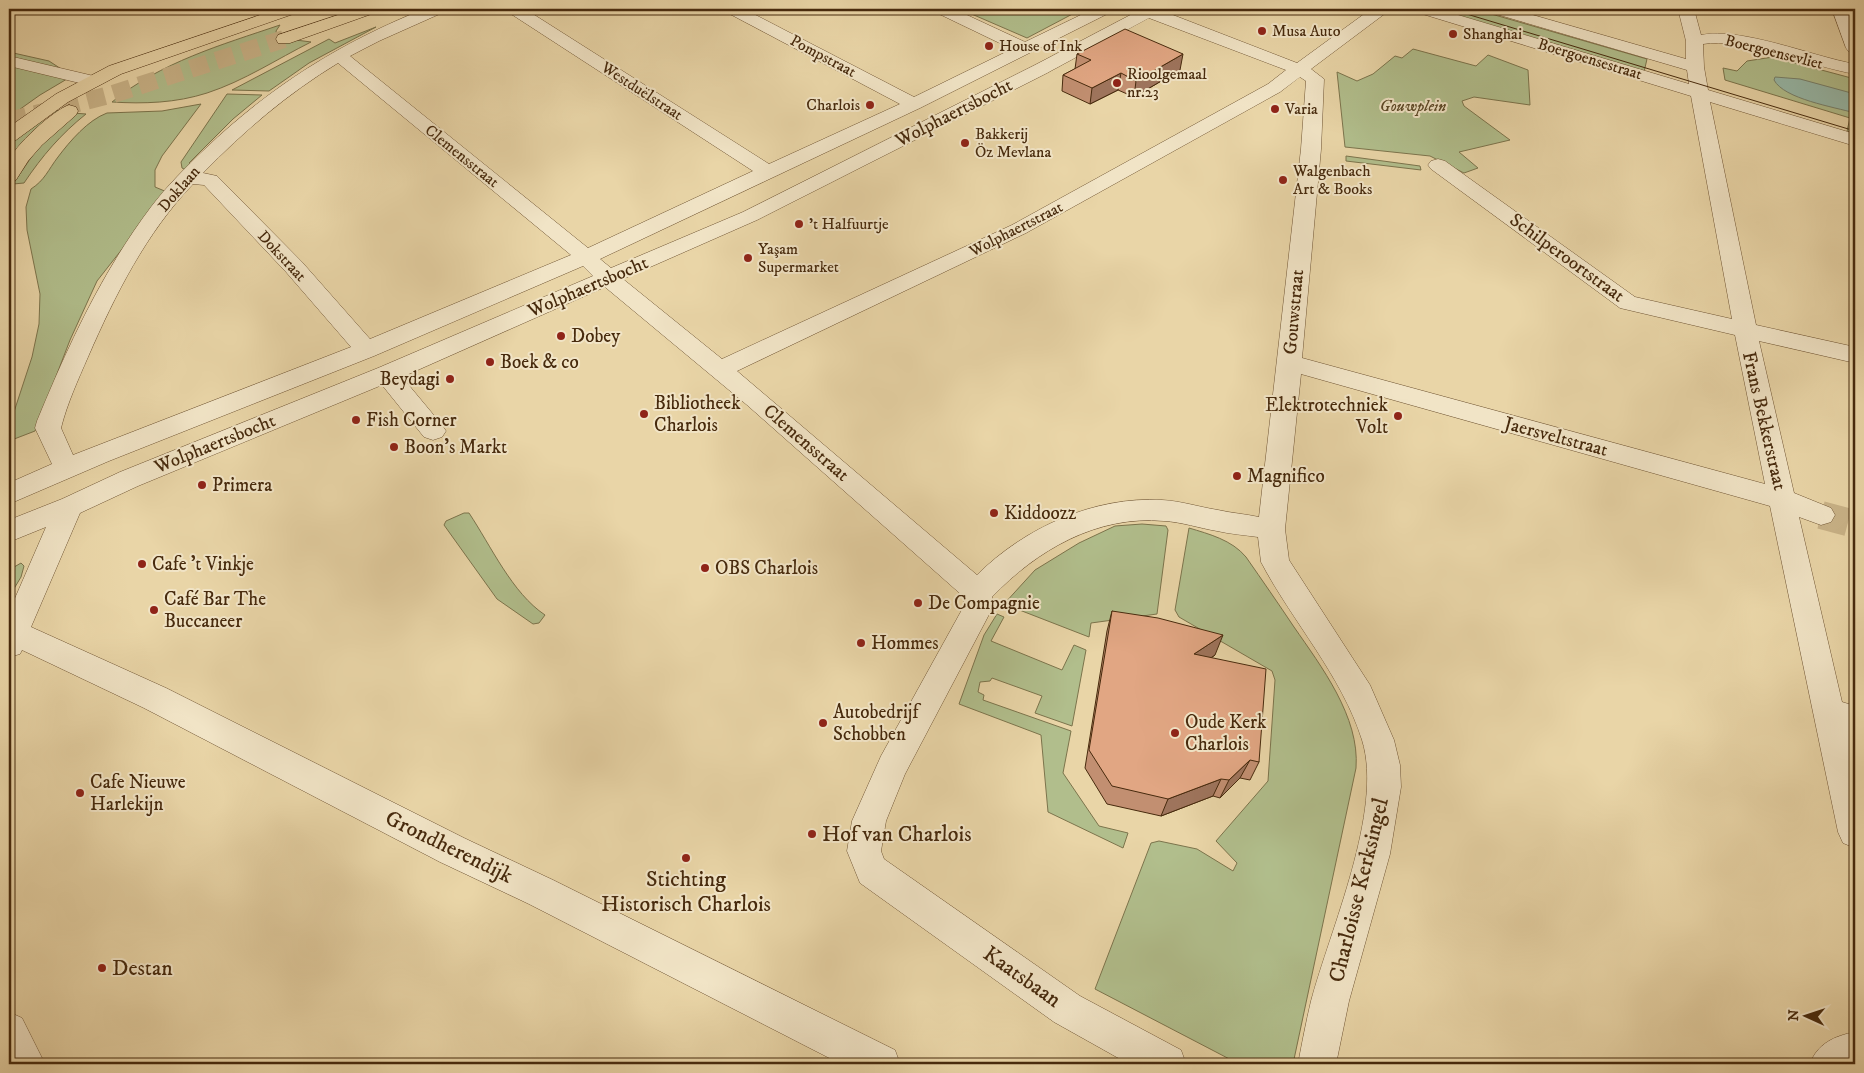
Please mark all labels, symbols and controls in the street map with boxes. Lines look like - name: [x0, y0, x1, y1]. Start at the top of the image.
- place label: Musa Auto: [1272, 21, 1341, 41]
- place label: Shanghai: [1463, 24, 1522, 44]
- marker: Musa Auto: [1256, 25, 1268, 37]
- marker: Shanghai: [1447, 28, 1459, 40]
- street label: Pompstraat: [787, 30, 859, 82]
- street label: Boergoensevliet: [1723, 30, 1825, 74]
- street label: Boergoensestraat: [1535, 34, 1645, 84]
- place label: House of Ink: [999, 36, 1082, 56]
- marker: House of Ink: [983, 40, 995, 52]
- street label: Westduëlstraat: [597, 57, 687, 125]
- place label: Rioolgemaal nr.23: [1127, 64, 1207, 102]
- street label: Wolphaertsbocht: [891, 74, 1016, 153]
- marker: Rioolgemaal nr.23: [1111, 77, 1123, 89]
- place label: Charlois: [806, 95, 860, 115]
- park label: Gouwplein: [1380, 96, 1446, 116]
- marker: Charlois: [864, 99, 876, 111]
- place label: Varia: [1284, 99, 1318, 119]
- marker: Varia: [1269, 103, 1281, 115]
- street label: Clemensstraat: [421, 120, 503, 192]
- place label: Bakkerij Öz Mevlana: [975, 124, 1051, 162]
- marker: Bakkerij Öz Mevlana: [959, 137, 971, 149]
- street label: Doklaan: [154, 161, 205, 216]
- place label: Walgenbach Art & Books: [1292, 161, 1372, 199]
- marker: Walgenbach Art & Books: [1277, 174, 1289, 186]
- street label: Wolphaertstraat: [965, 197, 1066, 262]
- street label: Schilperoortstraat: [1505, 209, 1629, 307]
- place label: 't Halfuurtje: [809, 214, 889, 234]
- marker: 't Halfuurtje: [793, 218, 805, 230]
- street label: Dokstraat: [253, 226, 311, 286]
- place label: Yaşam Supermarket: [758, 239, 839, 277]
- street label: Wolphaertsbocht: [523, 251, 652, 323]
- marker: Yaşam Supermarket: [742, 252, 754, 264]
- street label: Gouwstraat: [1279, 268, 1309, 356]
- place label: Dobey: [571, 325, 621, 348]
- marker: Dobey: [555, 330, 567, 342]
- street label: Frans Bekkerstraat: [1737, 350, 1791, 492]
- place label: Boek & co: [500, 351, 579, 374]
- marker: Boek & co: [484, 356, 496, 368]
- place label: Beydagi: [380, 368, 440, 391]
- marker: Beydagi: [444, 373, 456, 385]
- place label: Bibliotheek Charlois: [654, 392, 741, 437]
- place label: Elektrotechniek Volt: [1265, 394, 1389, 439]
- street label: Clemensstraat: [758, 399, 854, 487]
- marker: Bibliotheek Charlois: [638, 408, 650, 420]
- street label: Wolphaertsbocht: [150, 409, 279, 479]
- place label: Fish Corner: [366, 409, 457, 432]
- marker: Elektrotechniek Volt: [1392, 410, 1404, 422]
- street label: Jaersveltstraat: [1500, 412, 1610, 462]
- marker: Fish Corner: [350, 414, 362, 426]
- place label: Boon's Markt: [404, 436, 507, 459]
- marker: Boon's Markt: [388, 441, 400, 453]
- place label: Magnifico: [1247, 465, 1325, 488]
- marker: Magnifico: [1231, 470, 1243, 482]
- place label: Primera: [212, 474, 272, 497]
- marker: Primera: [196, 479, 208, 491]
- place label: Kiddoozz: [1004, 502, 1076, 525]
- marker: Kiddoozz: [988, 507, 1000, 519]
- place label: Cafe 't Vinkje: [152, 553, 254, 576]
- place label: OBS Charlois: [715, 557, 818, 580]
- marker: Cafe 't Vinkje: [136, 558, 148, 570]
- marker: OBS Charlois: [699, 562, 711, 574]
- place label: Café Bar The Buccaneer: [164, 588, 266, 633]
- place label: De Compagnie: [928, 592, 1040, 615]
- marker: De Compagnie: [912, 597, 924, 609]
- marker: Café Bar The Buccaneer: [148, 604, 160, 616]
- place label: Hommes: [871, 632, 939, 655]
- marker: Hommes: [855, 637, 867, 649]
- place label: Autobedrijf Schobben: [833, 701, 921, 746]
- place label: Oude Kerk Charlois: [1185, 711, 1267, 756]
- marker: Autobedrijf Schobben: [817, 717, 829, 729]
- marker: Oude Kerk Charlois: [1169, 727, 1181, 739]
- place label: Cafe Nieuwe Harlekijn: [90, 771, 186, 816]
- marker: Cafe Nieuwe Harlekijn: [74, 787, 86, 799]
- street label: Charloisse Kerksingel: [1323, 795, 1395, 985]
- street label: Grondherendijk: [381, 804, 517, 890]
- place label: Hof van Charlois: [822, 821, 972, 848]
- marker: Hof van Charlois: [806, 828, 818, 840]
- marker: Stichting Historisch Charlois: [680, 852, 692, 864]
- place label: Stichting Historisch Charlois: [601, 866, 771, 918]
- street label: Kaatsbaan: [978, 940, 1067, 1014]
- place label: Destan: [112, 955, 173, 982]
- marker: Destan: [96, 962, 108, 974]
- north arrow: [1782, 990, 1832, 1040]
- text: N: [1785, 1009, 1803, 1022]

